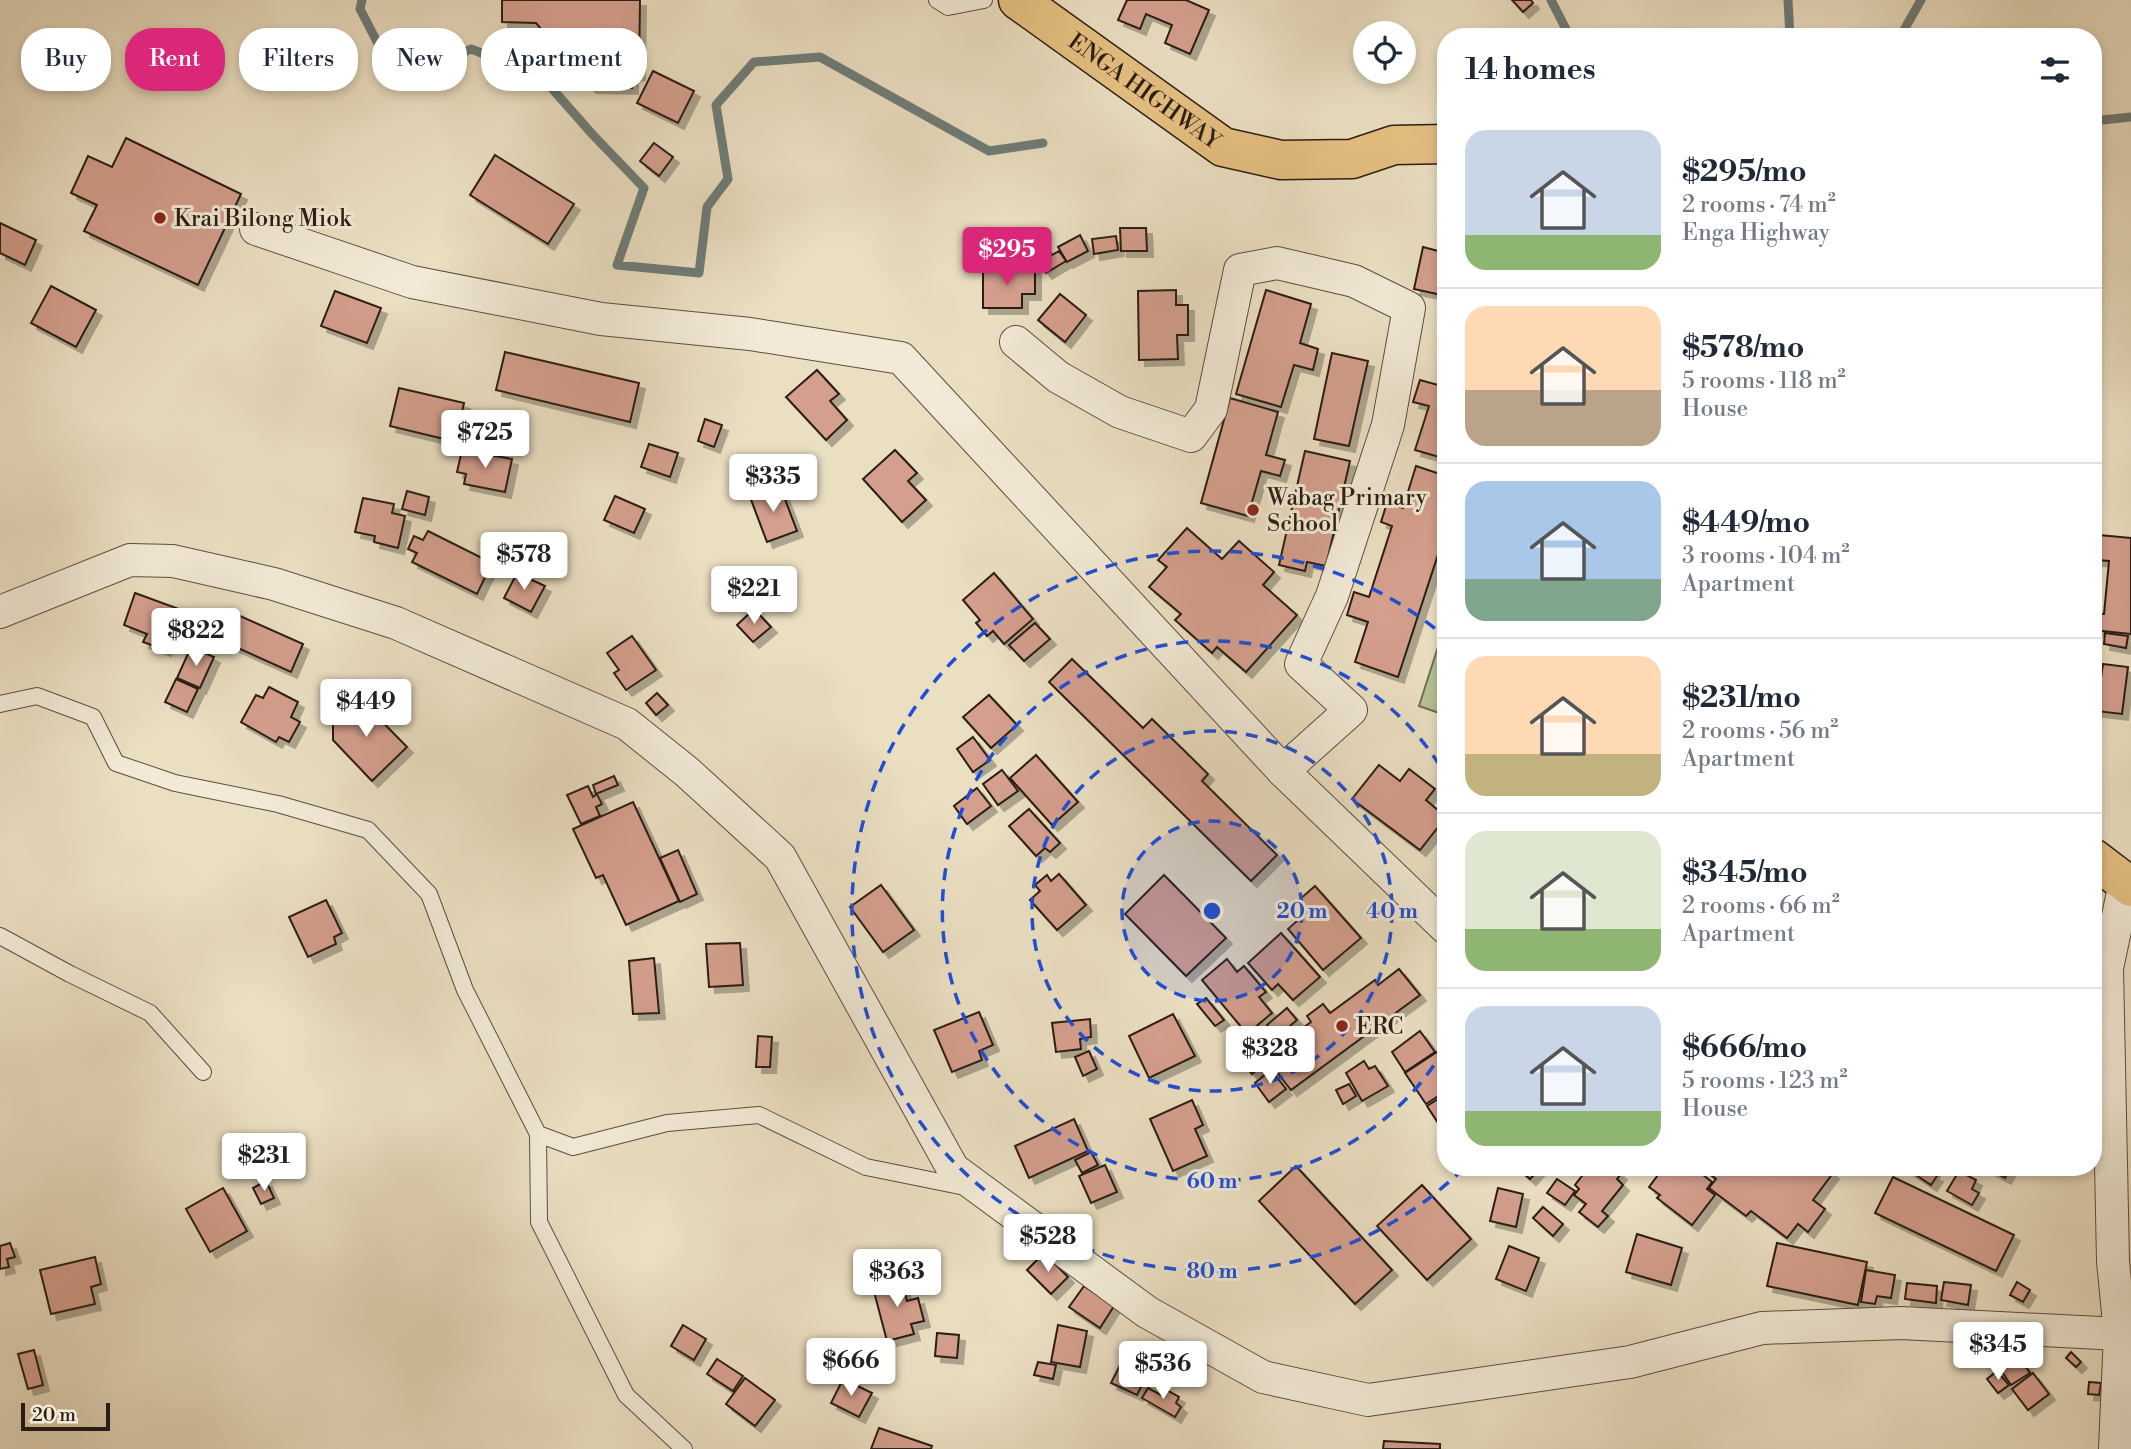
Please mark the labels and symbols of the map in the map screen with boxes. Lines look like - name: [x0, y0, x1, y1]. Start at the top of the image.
- street label: ENGA HIGHWAY: [1063, 28, 1227, 157]
- place label: Krai Bilong Miok: [174, 205, 352, 233]
- marker: Krai Bilong Miok: [152, 210, 168, 226]
- pin: $295: [966, 228, 1048, 287]
- pin: $725: [444, 410, 526, 470]
- pin: $335: [732, 454, 814, 514]
- place label: Wabag Primary School: [1266, 484, 1428, 538]
- marker: Wabag Primary School: [1245, 502, 1261, 518]
- pin: $578: [483, 532, 565, 592]
- pin: $221: [713, 566, 795, 626]
- pin: $822: [155, 608, 237, 668]
- pin: $449: [325, 680, 407, 739]
- centre of rings: [1200, 899, 1224, 923]
- text: 20 m: [1277, 899, 1327, 925]
- text: 40 m: [1366, 899, 1418, 925]
- place label: ERC: [1356, 1013, 1403, 1041]
- marker: ERC: [1334, 1018, 1350, 1034]
- pin: $328: [1229, 1026, 1311, 1086]
- pin: $231: [223, 1134, 305, 1193]
- text: 60 m: [1187, 1169, 1237, 1195]
- pin: $528: [1007, 1214, 1089, 1274]
- pin: $363: [856, 1250, 938, 1309]
- text: 80 m: [1186, 1259, 1238, 1285]
- pin: $345: [1957, 1322, 2039, 1382]
- pin: $666: [810, 1338, 892, 1398]
- pin: $536: [1122, 1342, 1204, 1401]
- scale bar: [21, 1400, 110, 1432]

